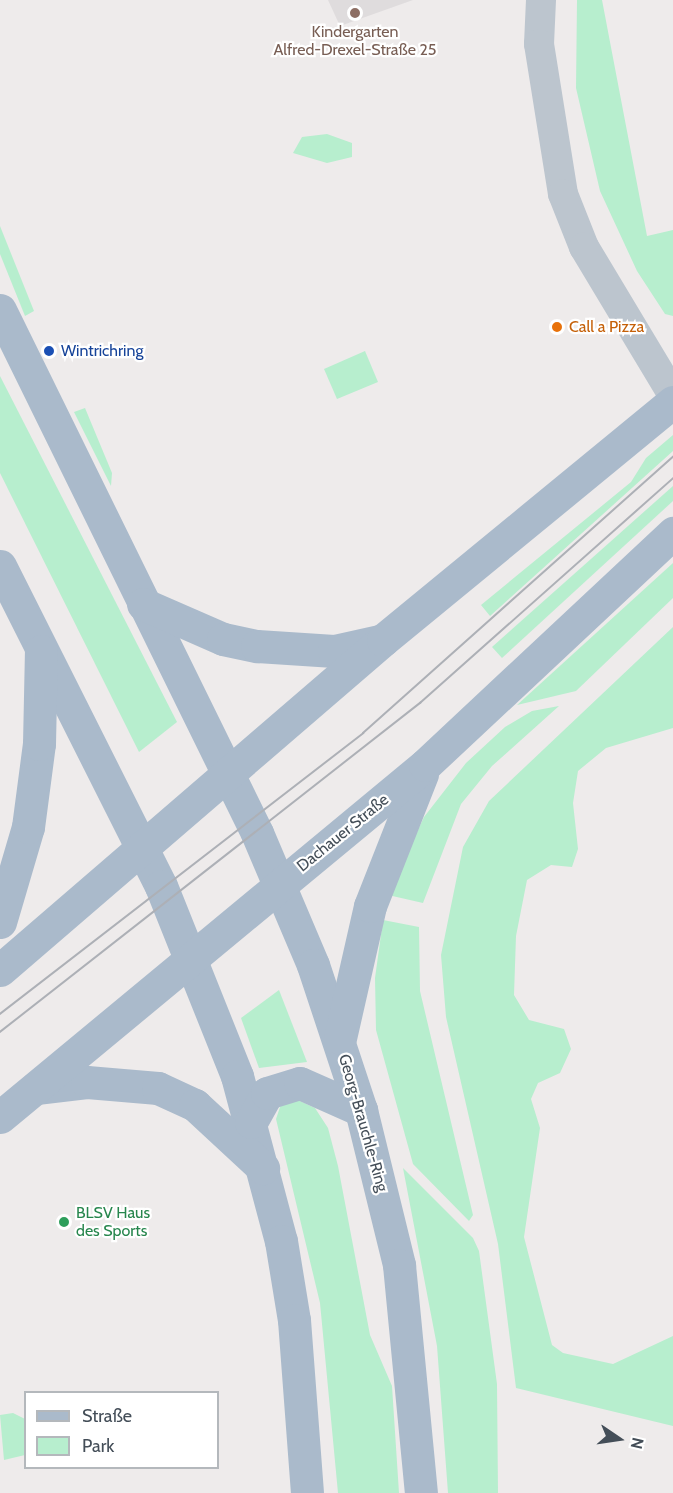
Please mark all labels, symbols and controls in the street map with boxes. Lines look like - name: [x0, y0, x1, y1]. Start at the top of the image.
- marker: Kindergarten Alfred-Drexel-Straße 25: [348, 6, 362, 20]
- place label: Kindergarten Alfred-Drexel-Straße 25: [274, 22, 436, 60]
- place label: Call a Pizza: [569, 317, 644, 337]
- marker: Call a Pizza: [550, 320, 564, 334]
- place label: Wintrichring: [61, 341, 143, 361]
- marker: Wintrichring: [42, 344, 56, 358]
- street label: Dachauer Straße: [293, 790, 393, 876]
- street label: Georg-Brauchle-Ring: [334, 1052, 392, 1194]
- place label: BLSV Haus des Sports: [76, 1203, 150, 1241]
- marker: BLSV Haus des Sports: [57, 1215, 71, 1229]
- legend: [24, 1391, 219, 1469]
- text: Straße: [82, 1405, 132, 1427]
- north arrow: [589, 1409, 649, 1469]
- text: Park: [82, 1435, 114, 1457]
- text: N: [626, 1436, 648, 1451]

